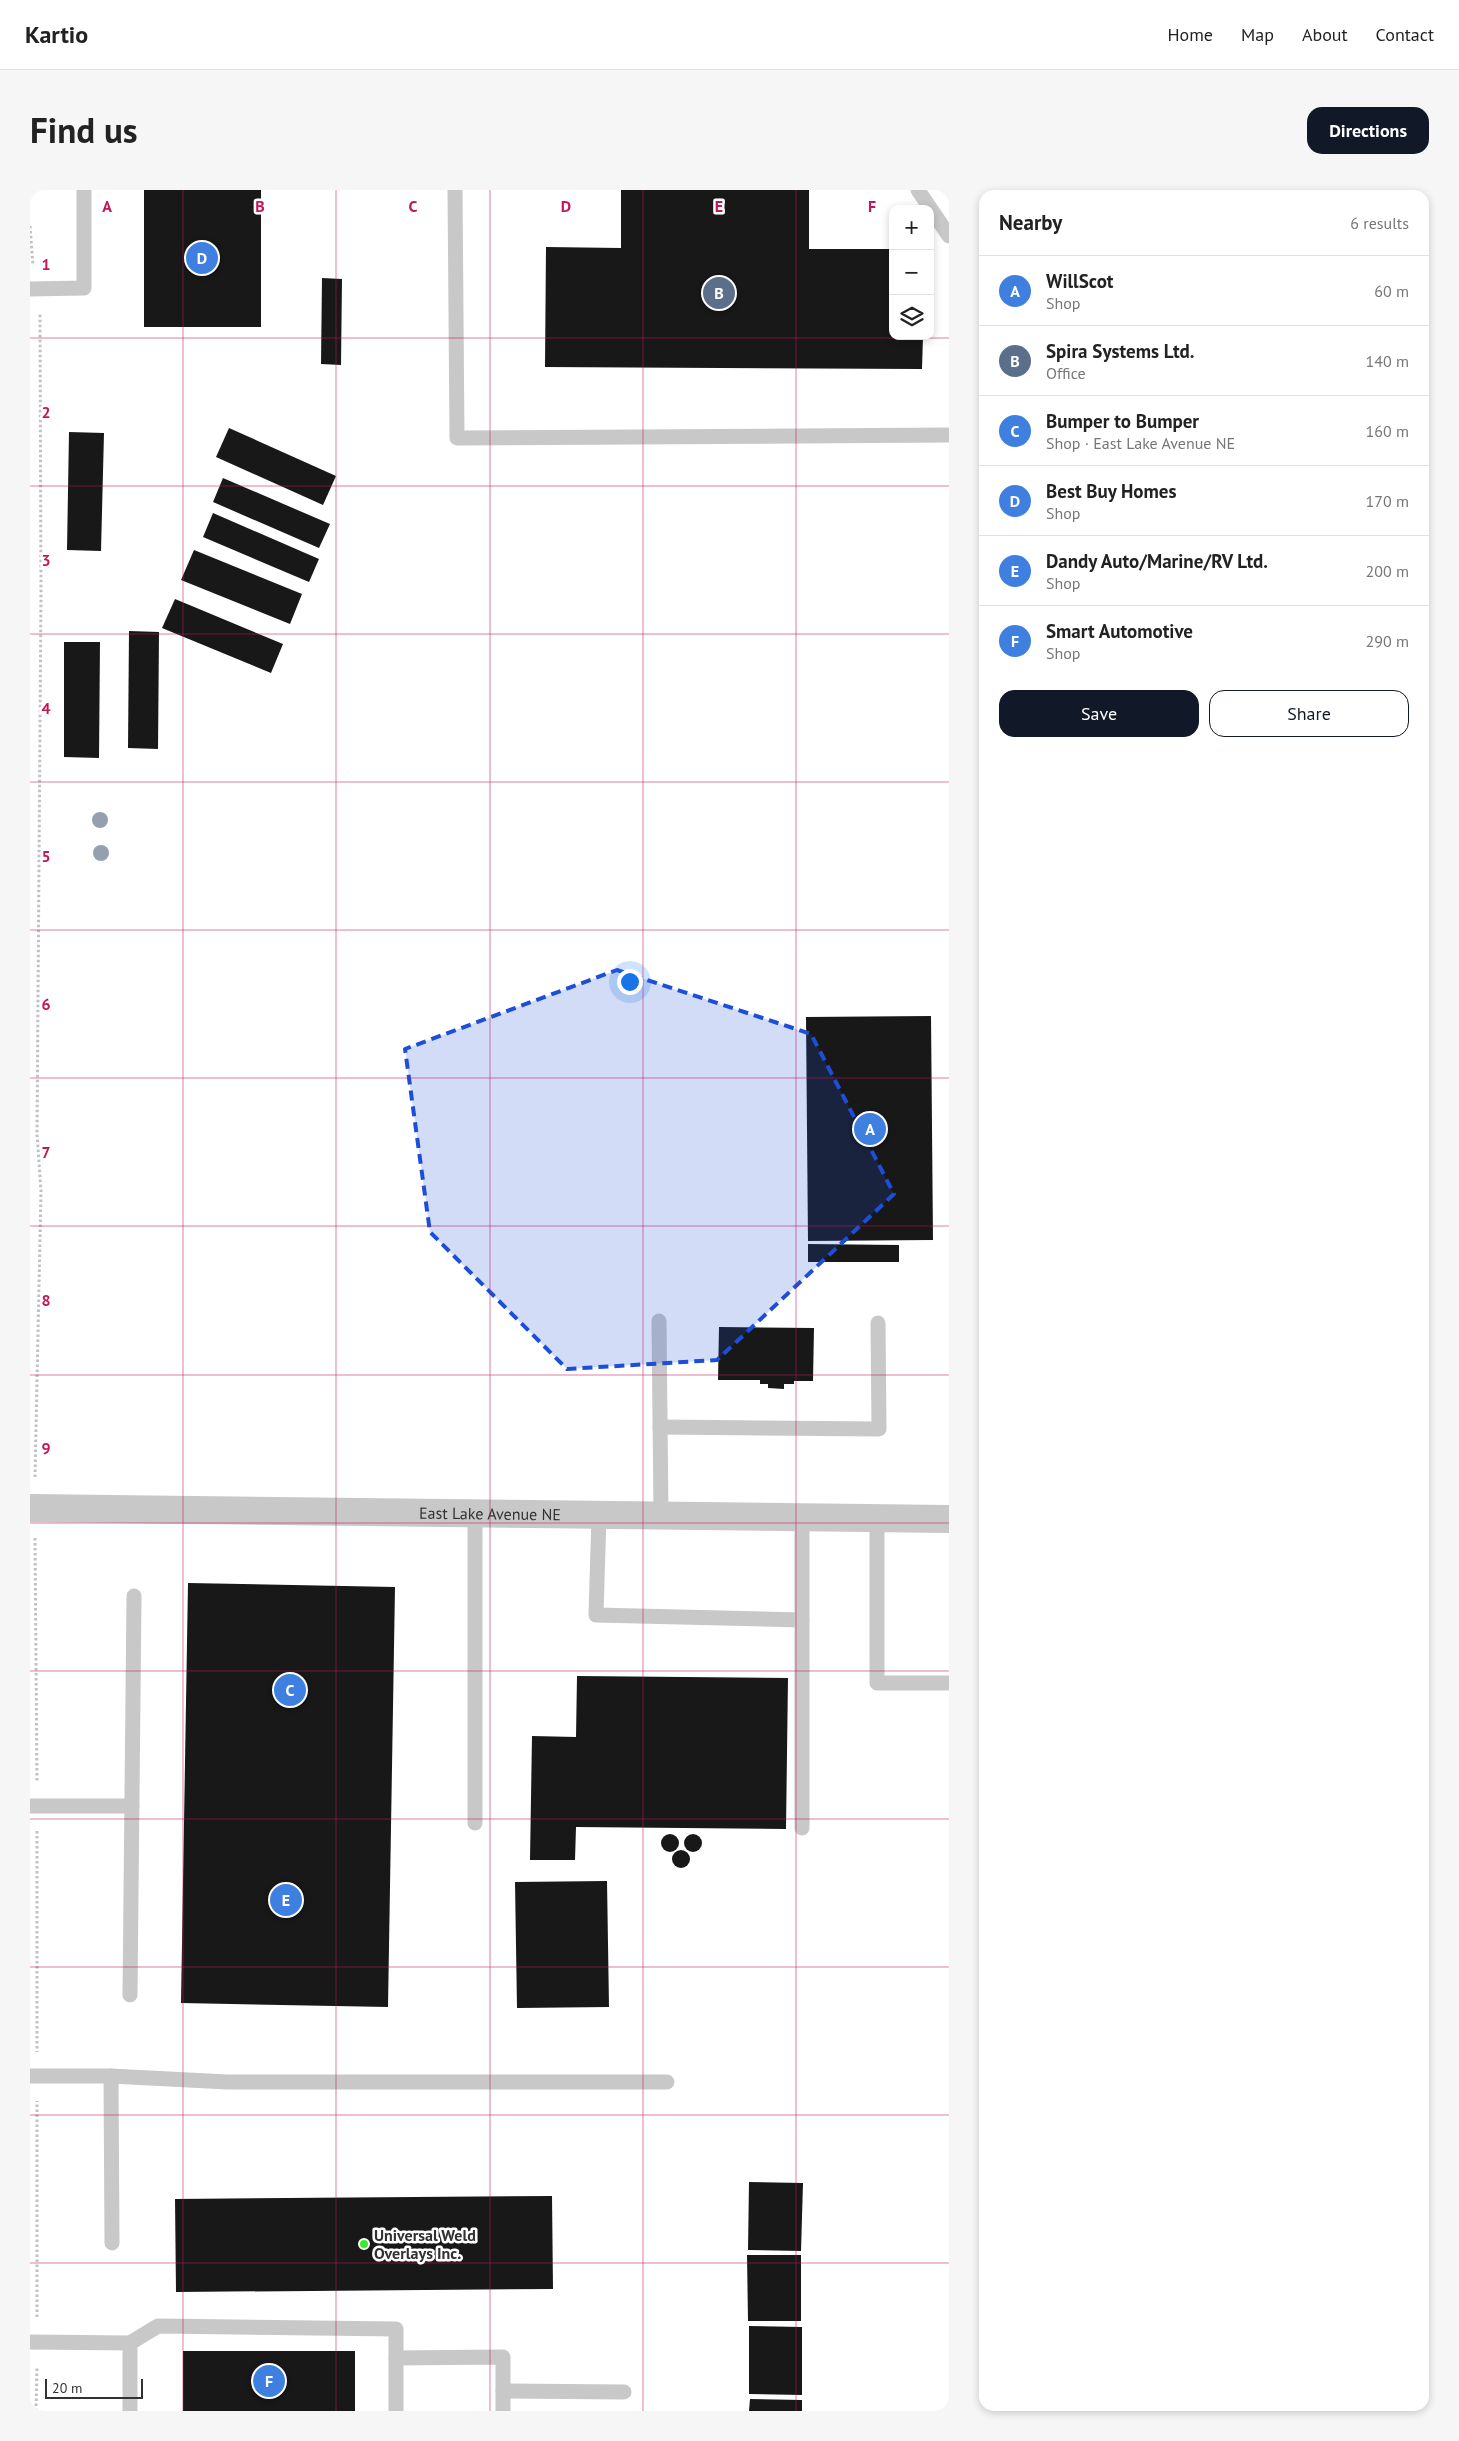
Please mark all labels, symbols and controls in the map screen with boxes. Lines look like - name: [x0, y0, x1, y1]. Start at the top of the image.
- text: Kartio: [25, 19, 88, 50]
- text: Home: [1167, 23, 1213, 46]
- text: Map: [1241, 23, 1274, 46]
- text: About: [1302, 23, 1348, 46]
- text: Contact: [1376, 23, 1434, 46]
- text: Find us: [30, 107, 138, 153]
- button: Directions: [1307, 107, 1429, 154]
- text: A: [102, 196, 112, 216]
- text: B: [255, 196, 265, 216]
- text: C: [409, 196, 418, 216]
- text: D: [561, 196, 571, 216]
- text: E: [715, 196, 723, 216]
- text: F: [868, 196, 876, 216]
- map controls: [889, 205, 934, 340]
- button: +: [889, 205, 934, 250]
- text: Nearby: [999, 209, 1062, 236]
- text: 6 results: [1350, 213, 1409, 233]
- pin: D: [186, 239, 218, 277]
- button: −: [889, 250, 934, 295]
- text: 1: [41, 254, 51, 274]
- text: WillScot: [1046, 269, 1113, 293]
- pin: B: [703, 274, 735, 312]
- text: A: [1010, 281, 1020, 301]
- text: 60 m: [1374, 281, 1409, 301]
- text: Shop: [1046, 293, 1080, 313]
- button: layers: [889, 295, 934, 340]
- text: Spira Systems Ltd.: [1046, 339, 1194, 363]
- text: B: [1010, 351, 1020, 371]
- text: 140 m: [1366, 351, 1409, 371]
- text: Office: [1046, 363, 1086, 383]
- text: 2: [41, 402, 51, 422]
- text: Bumper to Bumper: [1046, 409, 1199, 433]
- text: C: [1011, 421, 1019, 441]
- text: 160 m: [1366, 421, 1409, 441]
- text: Shop · East Lake Avenue NE: [1046, 433, 1235, 453]
- text: Best Buy Homes: [1046, 479, 1177, 503]
- text: D: [1010, 491, 1020, 511]
- text: 170 m: [1366, 491, 1409, 511]
- text: Shop: [1046, 503, 1080, 523]
- text: Dandy Auto/Marine/RV Ltd.: [1046, 549, 1268, 573]
- text: 3: [41, 550, 51, 570]
- text: E: [1011, 561, 1019, 581]
- text: 200 m: [1366, 561, 1409, 581]
- text: Shop: [1046, 573, 1080, 593]
- text: Smart Automotive: [1046, 619, 1193, 643]
- text: F: [1011, 631, 1019, 651]
- text: 290 m: [1366, 631, 1409, 651]
- text: Shop: [1046, 643, 1080, 663]
- button: Save: [999, 690, 1199, 737]
- button: Share: [1209, 690, 1409, 737]
- text: 4: [41, 698, 51, 718]
- text: 5: [41, 846, 51, 866]
- your location: [617, 969, 643, 995]
- text: 6: [41, 994, 51, 1014]
- pin: A: [854, 1110, 886, 1148]
- text: 7: [41, 1142, 51, 1162]
- text: 8: [41, 1290, 51, 1310]
- text: 9: [41, 1438, 51, 1458]
- street label: East Lake Avenue NE: [419, 1503, 561, 1524]
- pin: C: [274, 1671, 306, 1709]
- pin: E: [270, 1881, 302, 1919]
- place label: Universal Weld Overlays Inc.: [374, 2225, 476, 2263]
- marker: Universal Weld Overlays Inc.: [358, 2238, 370, 2250]
- pin: F: [253, 2362, 285, 2400]
- scale bar: [45, 2376, 142, 2399]
- text: 20 m: [52, 2379, 82, 2397]

